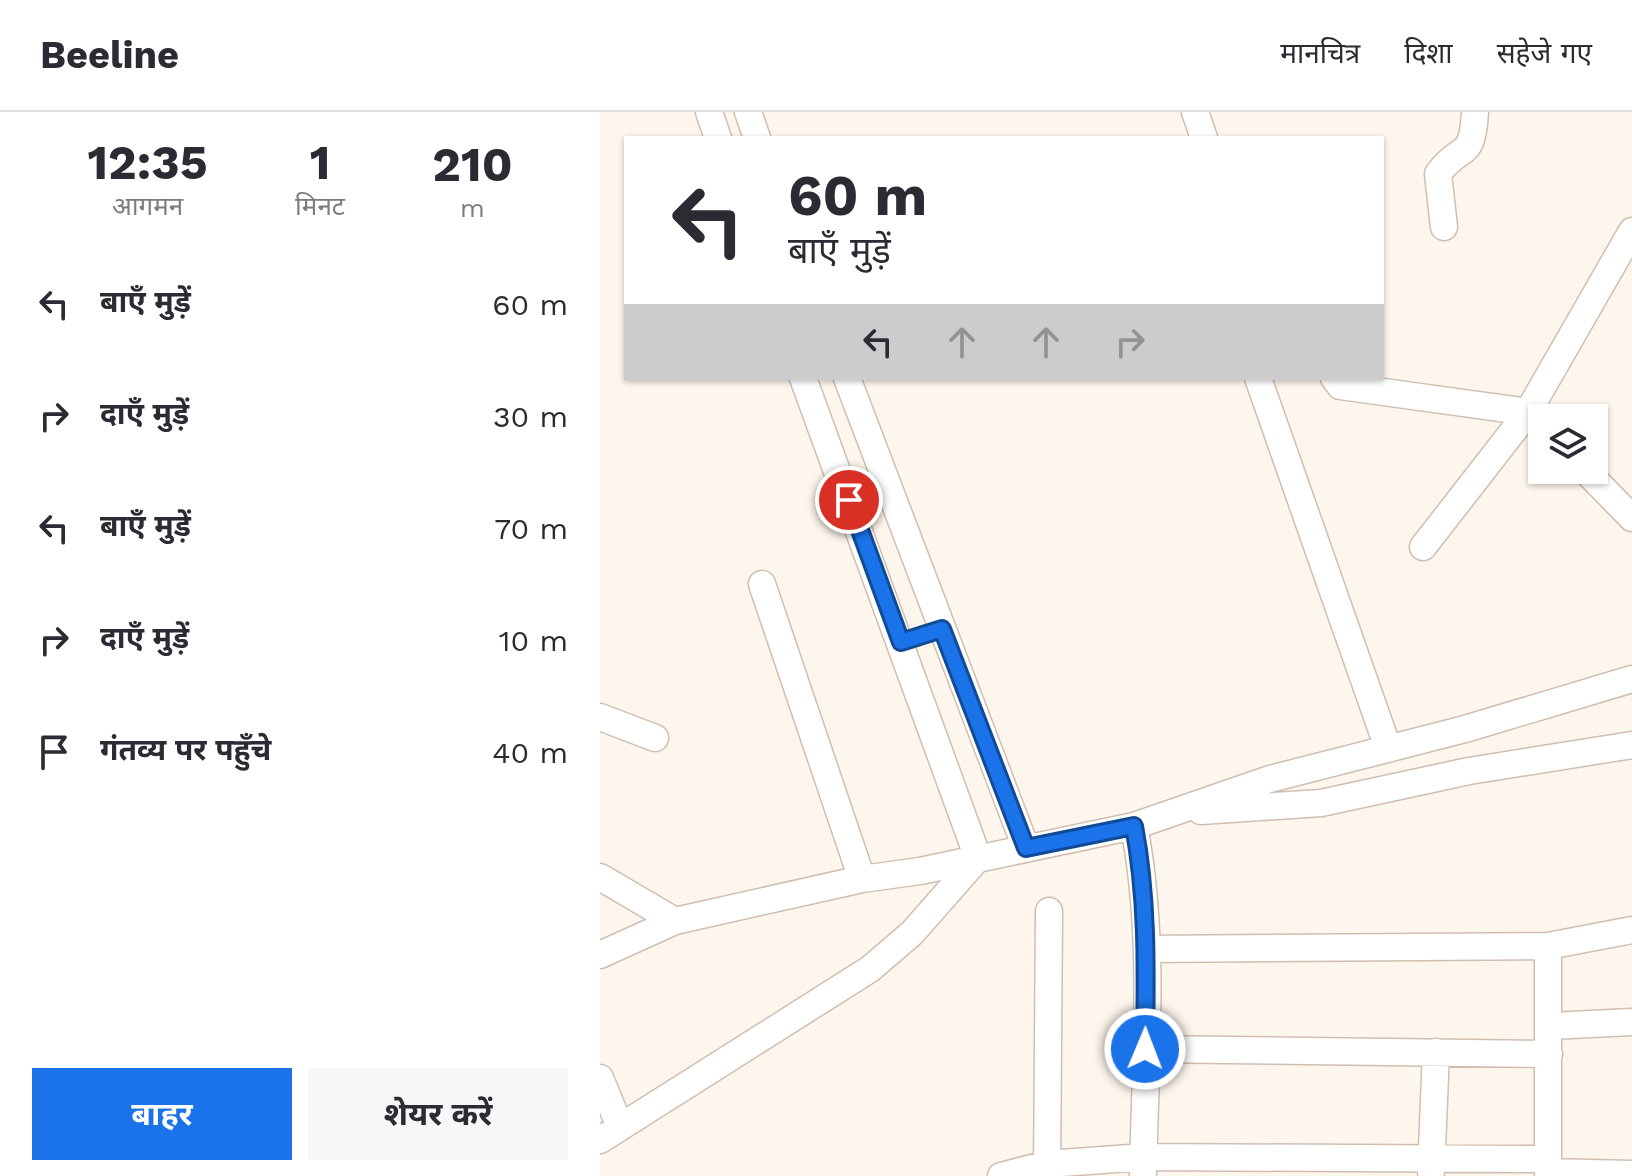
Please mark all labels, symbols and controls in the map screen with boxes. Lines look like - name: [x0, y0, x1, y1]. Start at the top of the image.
- text: Beeline: [40, 33, 179, 77]
- text: मानचित्र: [1280, 37, 1360, 70]
- text: दिशा: [1404, 37, 1453, 70]
- text: सहेजे गए: [1497, 37, 1592, 70]
- text: 12:35: [87, 134, 208, 191]
- text: 1: [310, 134, 330, 191]
- text: 210: [432, 136, 513, 193]
- text: 60 m: [788, 163, 927, 229]
- icon: left: [656, 168, 760, 272]
- text: आगमन: [112, 191, 183, 221]
- text: मिनट: [295, 191, 345, 221]
- text: m: [460, 193, 485, 223]
- text: बाएँ मुड़ें: [788, 230, 891, 272]
- icon: left: [32, 282, 76, 326]
- text: बाएँ मुड़ें: [100, 284, 191, 319]
- text: 60 m: [492, 287, 568, 322]
- icon: left: [856, 320, 900, 364]
- icon: ahead: [940, 320, 984, 364]
- icon: ahead: [1024, 320, 1068, 364]
- icon: right: [1108, 320, 1152, 364]
- icon: right: [32, 394, 76, 438]
- text: दाएँ मुड़ें: [100, 396, 189, 431]
- text: 30 m: [493, 399, 568, 434]
- map controls: [1528, 404, 1608, 484]
- button: layers: [1528, 404, 1608, 484]
- pin: [815, 466, 883, 534]
- icon: arrive: [827, 478, 871, 522]
- icon: left: [32, 506, 76, 550]
- text: बाएँ मुड़ें: [100, 508, 191, 543]
- text: 70 m: [494, 511, 568, 546]
- icon: right: [32, 618, 76, 662]
- text: दाएँ मुड़ें: [100, 620, 189, 655]
- text: 10 m: [499, 623, 568, 658]
- icon: arrive: [32, 730, 76, 774]
- text: गंतव्य पर पहुँचे: [100, 732, 271, 767]
- text: 40 m: [492, 735, 568, 770]
- position arrow: [1103, 1007, 1187, 1091]
- button: बाहर: [32, 1068, 292, 1160]
- button: शेयर करें: [308, 1068, 568, 1160]

